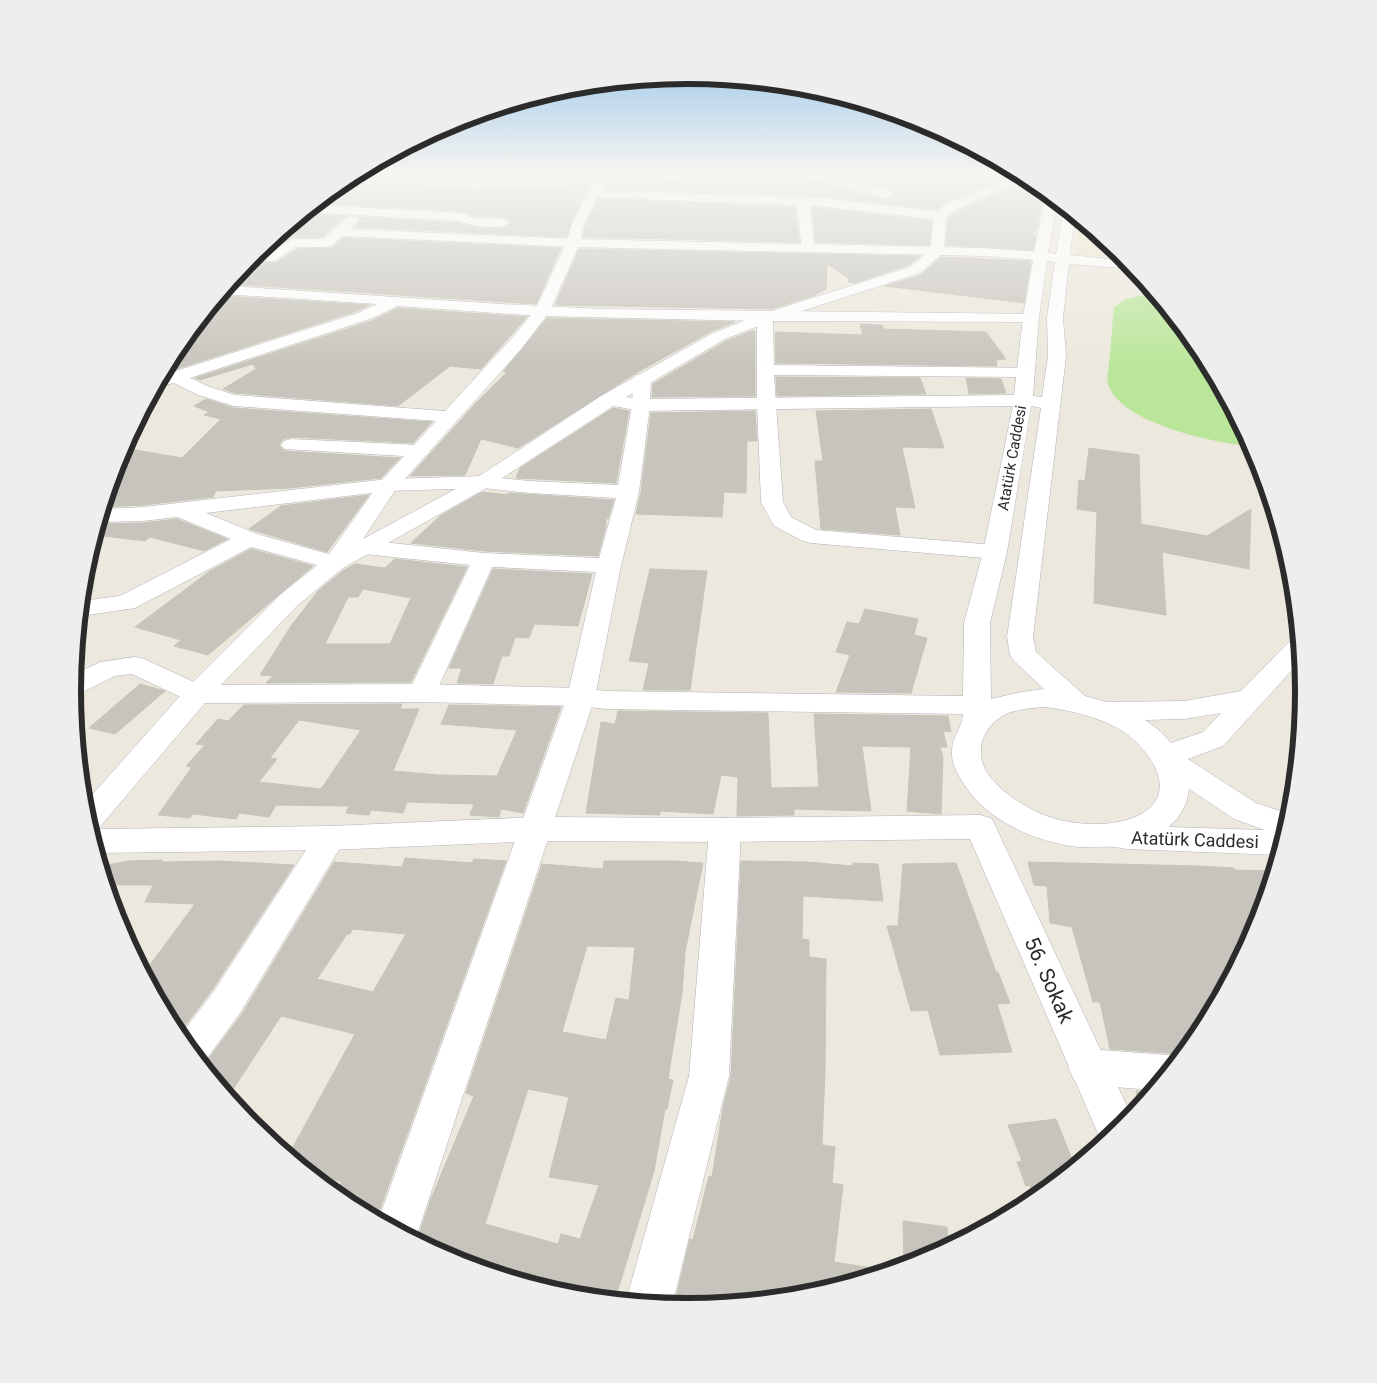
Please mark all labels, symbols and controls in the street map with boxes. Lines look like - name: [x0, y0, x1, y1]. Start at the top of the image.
- street label: Atatürk Caddesi: [994, 404, 1030, 512]
- street label: Atatürk Caddesi: [1131, 827, 1259, 852]
- street label: 56. Sokak: [1019, 933, 1079, 1027]

